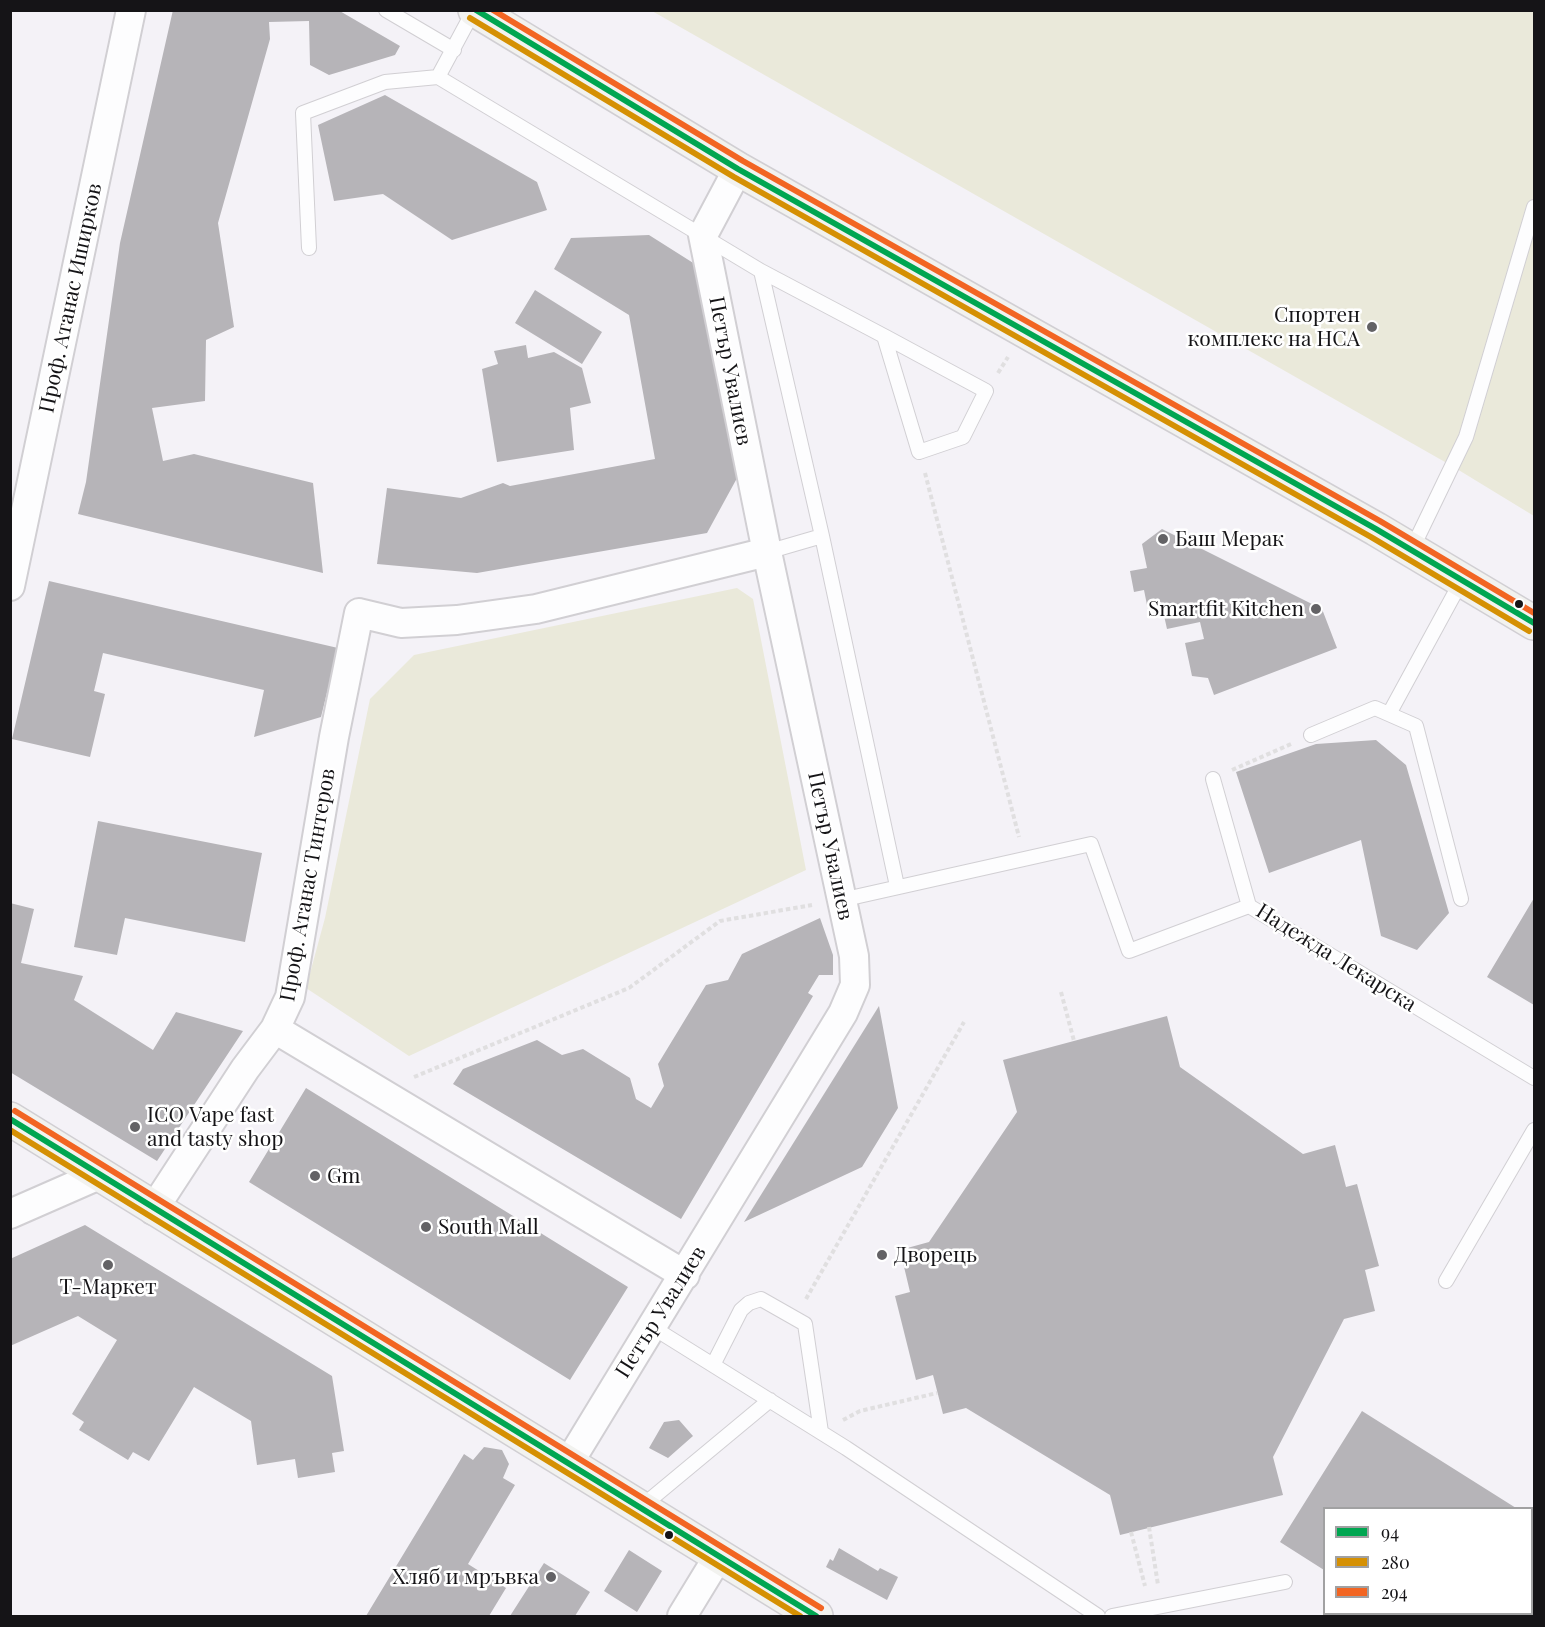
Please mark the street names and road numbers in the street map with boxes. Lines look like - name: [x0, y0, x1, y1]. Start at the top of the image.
- street label: Проф. Атанас Иширков: [34, 181, 108, 415]
- street label: Петър Увалиев: [703, 294, 757, 448]
- street label: Проф. Атанас Тинтеров: [275, 766, 341, 1004]
- street label: Петър Увалиев: [802, 769, 858, 923]
- street label: Надежда Лекарска: [1251, 899, 1421, 1017]
- street label: Петър Увалиев: [610, 1241, 712, 1383]

